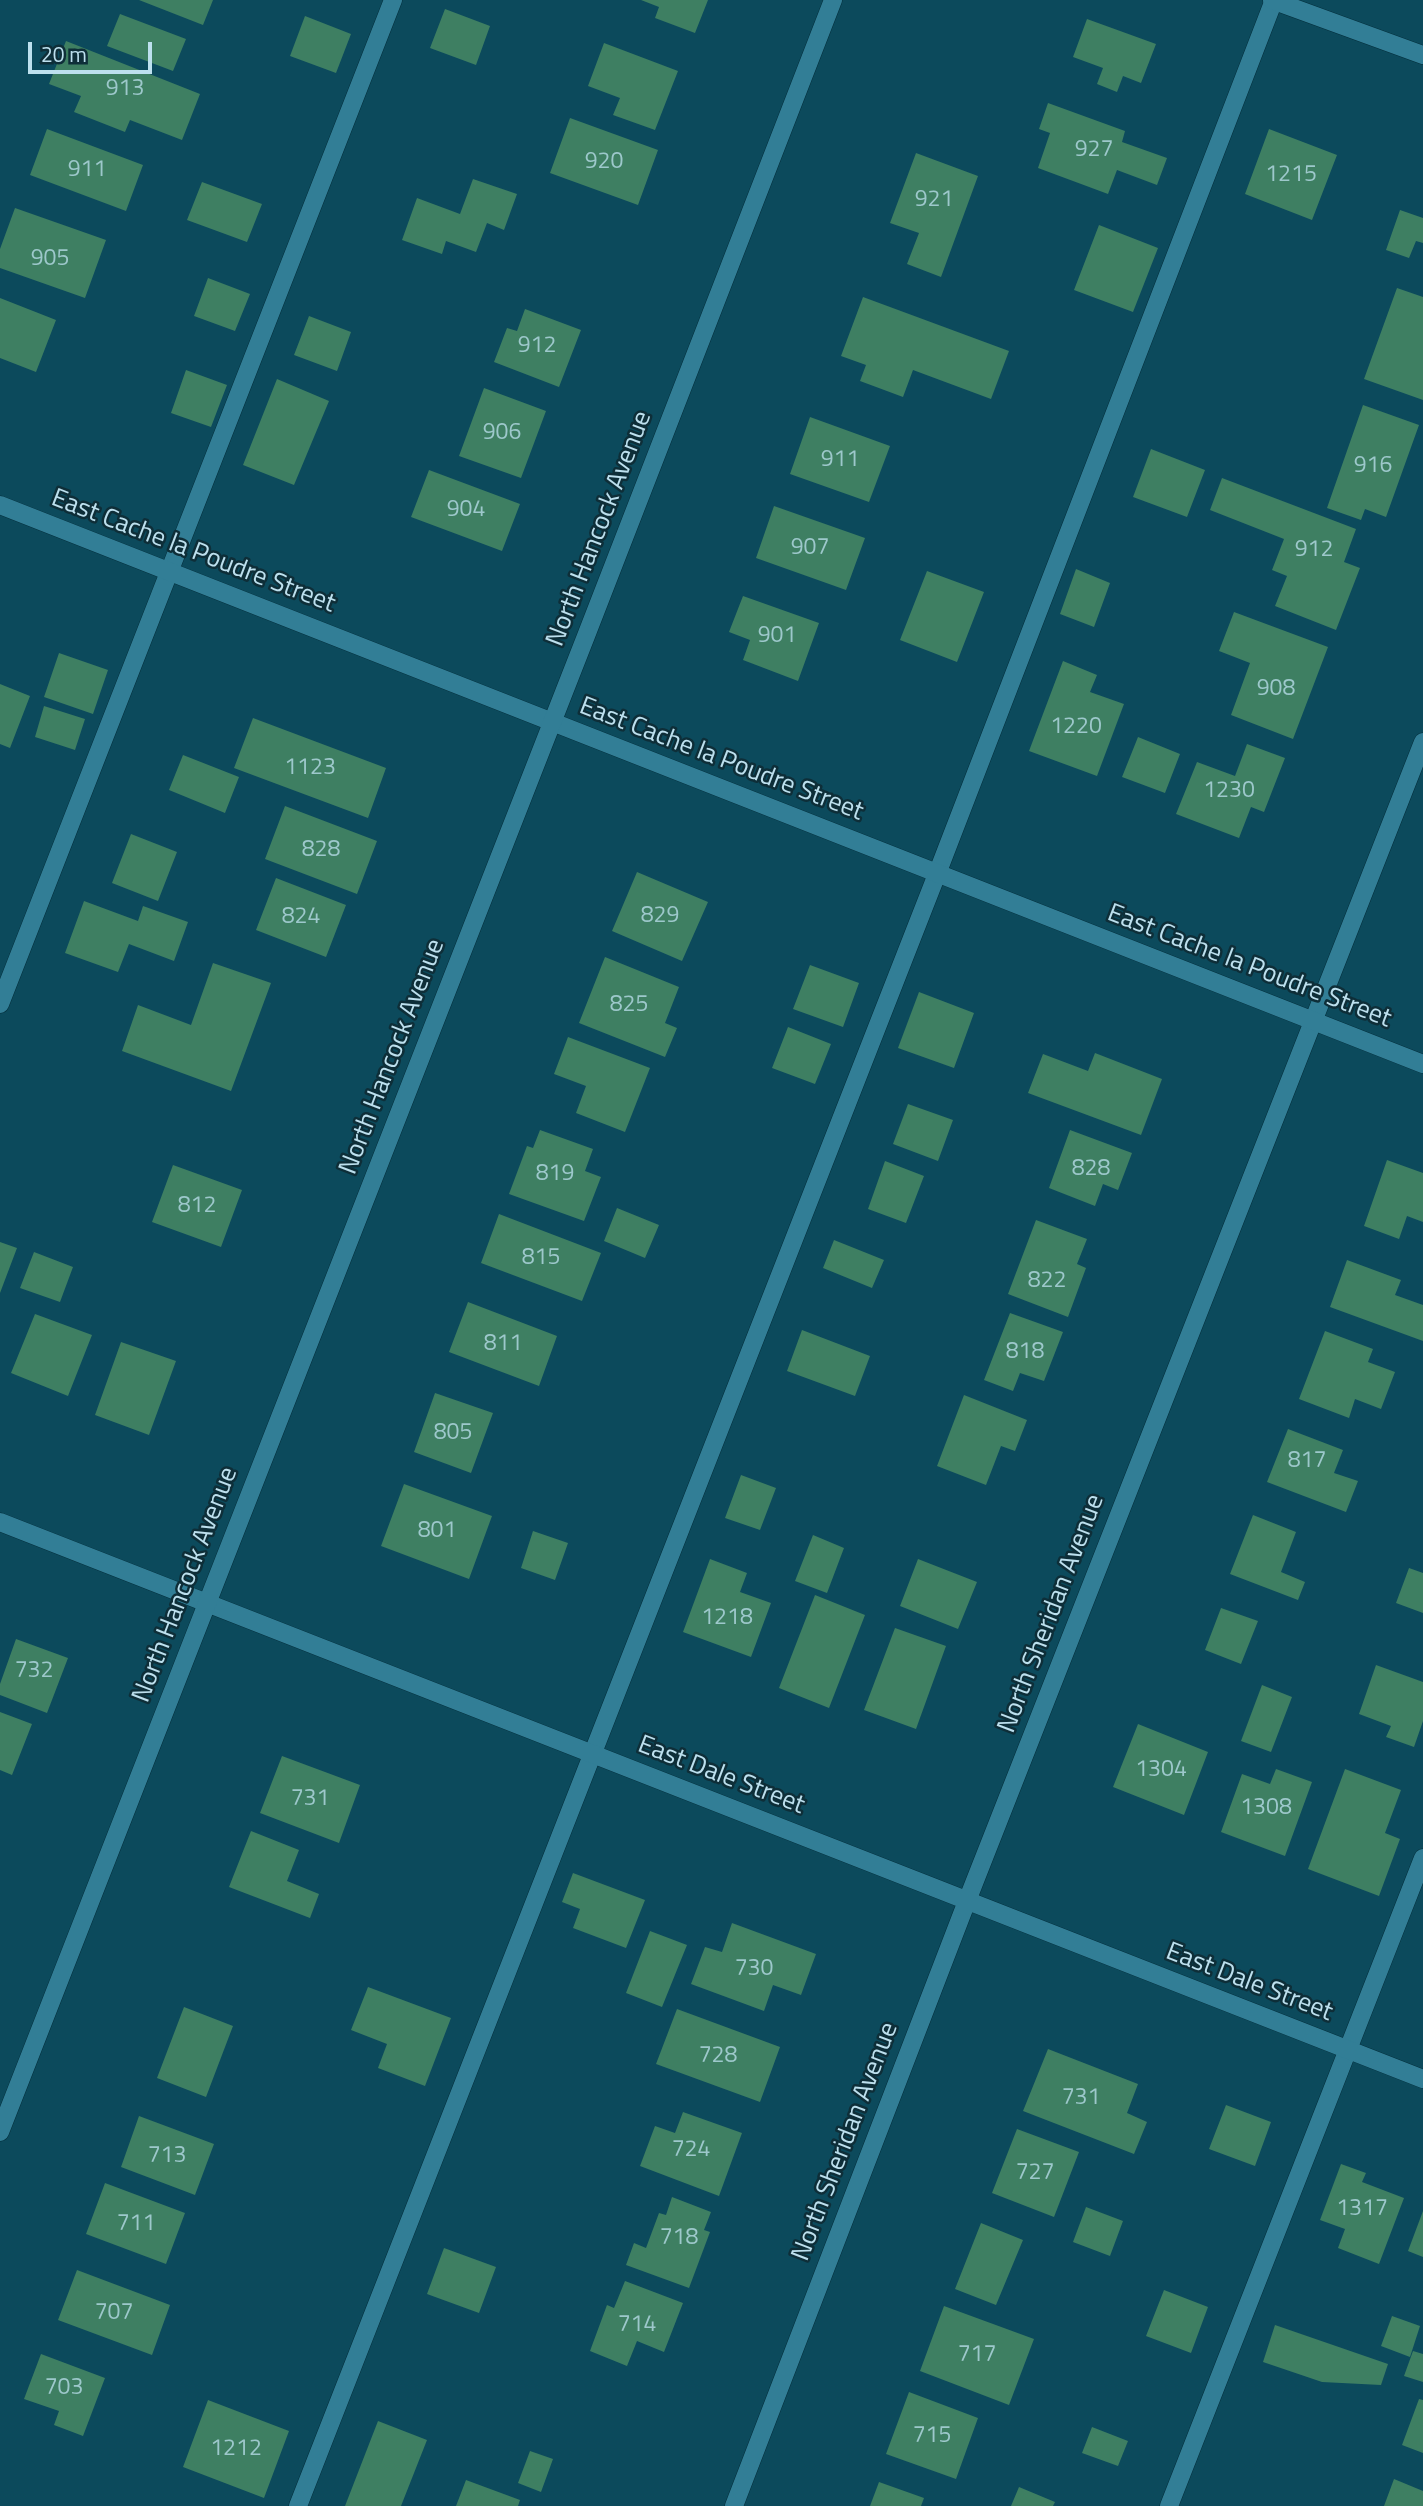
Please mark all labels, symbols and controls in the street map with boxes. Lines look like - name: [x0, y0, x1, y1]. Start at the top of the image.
- scale bar: [32, 28, 156, 72]
- text: 20 m: [41, 38, 87, 70]
- house number: 913: [106, 75, 144, 103]
- house number: 927: [1075, 136, 1113, 164]
- house number: 920: [585, 148, 623, 176]
- house number: 911: [68, 156, 106, 184]
- house number: 1215: [1265, 161, 1317, 189]
- house number: 921: [915, 186, 953, 214]
- house number: 905: [31, 245, 69, 273]
- house number: 912: [518, 332, 556, 360]
- street label: North Hancock Avenue: [541, 407, 659, 651]
- house number: 906: [483, 419, 521, 447]
- house number: 911: [821, 446, 859, 474]
- house number: 916: [1354, 452, 1392, 480]
- street label: East Cache la Poudre Street: [47, 483, 339, 621]
- house number: 904: [447, 496, 485, 524]
- house number: 907: [791, 534, 829, 562]
- house number: 912: [1295, 536, 1333, 564]
- house number: 901: [758, 622, 796, 650]
- house number: 908: [1257, 675, 1295, 703]
- street label: East Cache la Poudre Street: [575, 691, 867, 829]
- house number: 1220: [1050, 713, 1102, 741]
- house number: 1123: [284, 754, 336, 782]
- house number: 1230: [1203, 777, 1255, 805]
- house number: 828: [302, 836, 340, 864]
- street label: East Cache la Poudre Street: [1103, 898, 1395, 1036]
- house number: 829: [641, 902, 679, 930]
- house number: 824: [282, 903, 320, 931]
- street label: North Hancock Avenue: [334, 935, 452, 1179]
- house number: 825: [610, 991, 648, 1019]
- house number: 828: [1072, 1155, 1110, 1183]
- house number: 819: [536, 1160, 574, 1188]
- house number: 812: [178, 1192, 216, 1220]
- house number: 815: [522, 1244, 560, 1272]
- house number: 822: [1028, 1267, 1066, 1295]
- house number: 811: [484, 1330, 522, 1358]
- house number: 818: [1006, 1338, 1044, 1366]
- house number: 805: [434, 1419, 472, 1447]
- house number: 817: [1288, 1447, 1326, 1475]
- street label: North Hancock Avenue: [127, 1463, 245, 1707]
- street label: North Sheridan Avenue: [992, 1490, 1112, 1738]
- house number: 801: [418, 1517, 456, 1545]
- house number: 1218: [701, 1604, 753, 1632]
- house number: 732: [15, 1657, 53, 1685]
- street label: East Dale Street: [633, 1730, 809, 1822]
- house number: 1304: [1135, 1756, 1187, 1784]
- house number: 731: [291, 1785, 329, 1813]
- house number: 1308: [1240, 1794, 1292, 1822]
- street label: East Dale Street: [1161, 1937, 1337, 2029]
- house number: 730: [735, 1955, 773, 1983]
- street label: North Sheridan Avenue: [786, 2018, 906, 2266]
- house number: 728: [699, 2042, 737, 2070]
- house number: 731: [1062, 2084, 1100, 2112]
- house number: 724: [672, 2136, 710, 2164]
- house number: 713: [148, 2142, 186, 2170]
- house number: 727: [1016, 2159, 1054, 2187]
- house number: 1317: [1336, 2195, 1388, 2223]
- house number: 711: [117, 2210, 155, 2238]
- house number: 718: [660, 2224, 698, 2252]
- house number: 707: [95, 2299, 133, 2327]
- house number: 714: [618, 2311, 656, 2339]
- house number: 717: [958, 2341, 996, 2369]
- house number: 703: [45, 2374, 83, 2402]
- house number: 715: [913, 2422, 951, 2450]
- house number: 1212: [210, 2435, 262, 2463]

